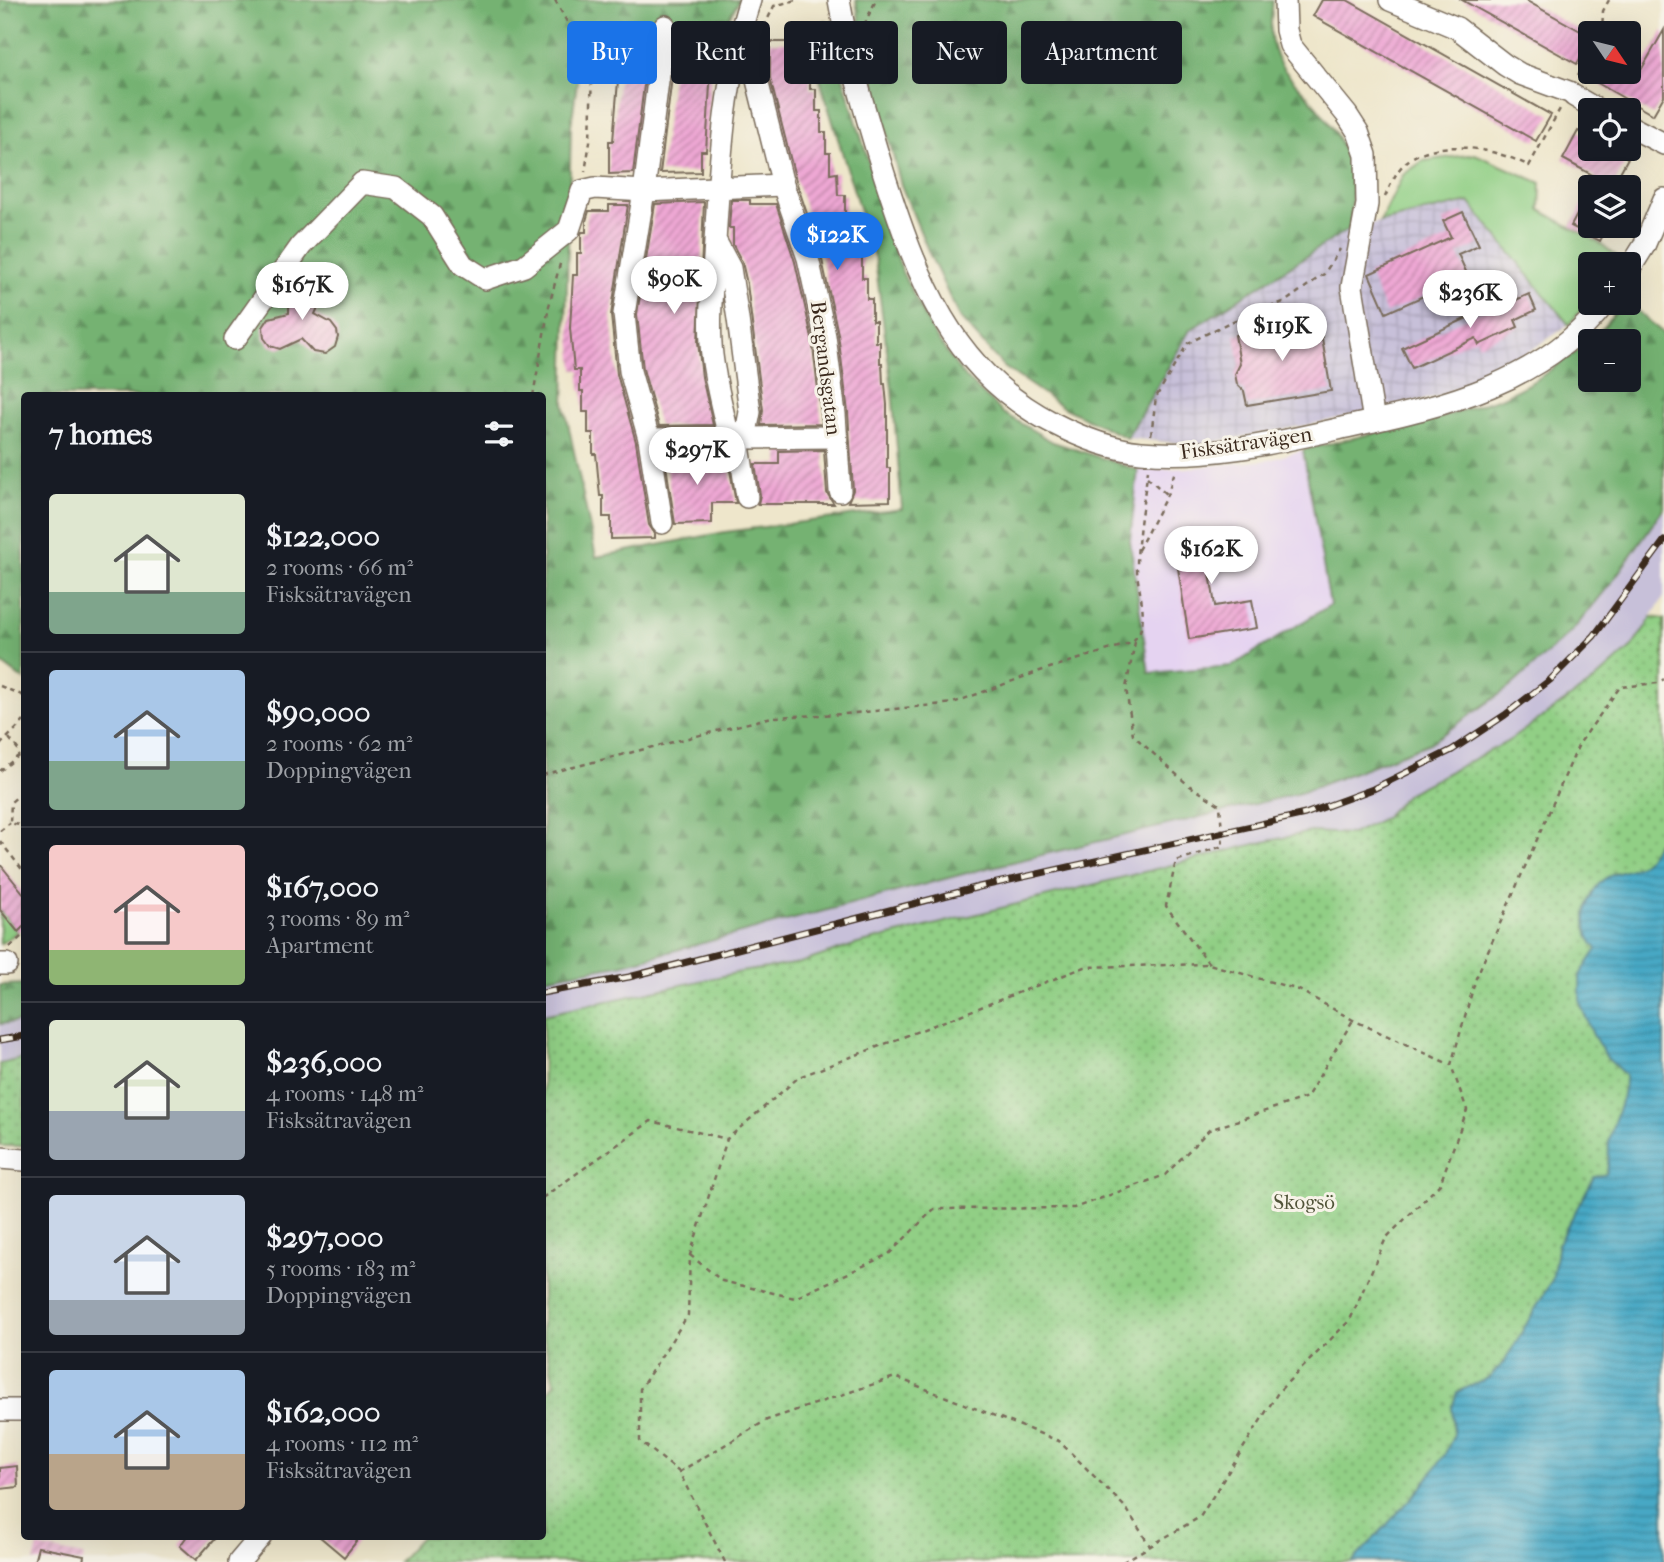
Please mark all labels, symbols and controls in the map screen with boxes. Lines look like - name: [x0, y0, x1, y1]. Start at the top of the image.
- chip: Buy: [567, 21, 657, 84]
- chip: Rent: [671, 21, 770, 84]
- chip: Filters: [784, 21, 898, 84]
- chip: New: [912, 21, 1007, 84]
- chip: Apartment: [1021, 21, 1182, 84]
- north arrow: [1578, 21, 1642, 84]
- map controls: [1578, 21, 1641, 392]
- button: locate: [1578, 98, 1641, 161]
- button: layers: [1578, 175, 1641, 238]
- pin: $122K: [788, 212, 886, 272]
- text: $122K: [806, 221, 868, 248]
- button: +: [1578, 252, 1641, 315]
- pin: $90K: [633, 256, 715, 316]
- pin: $167K: [253, 262, 351, 322]
- text: $90K: [647, 265, 701, 292]
- pin: $236K: [1421, 270, 1519, 330]
- text: $167K: [272, 271, 332, 298]
- text: $236K: [1438, 279, 1502, 306]
- street label: Bergandsgatan: [806, 299, 846, 437]
- pin: $119K: [1233, 304, 1331, 363]
- text: $119K: [1253, 312, 1311, 339]
- button: −: [1578, 329, 1641, 392]
- icon: filters: [480, 415, 518, 453]
- text: 7 homes: [49, 417, 152, 452]
- street label: Fisksätravägen: [1178, 422, 1314, 464]
- pin: $297K: [648, 428, 746, 487]
- text: $297K: [665, 436, 729, 463]
- text: $122,000: [266, 519, 380, 554]
- icon: home: [105, 522, 189, 606]
- pin: $162K: [1162, 526, 1260, 586]
- text: $162K: [1180, 535, 1242, 562]
- text: 2 rooms · 66 m²: [266, 554, 413, 581]
- text: Fisksätravägen: [266, 581, 412, 608]
- text: $90,000: [266, 695, 371, 730]
- icon: home: [105, 698, 189, 782]
- text: 2 rooms · 62 m²: [266, 730, 413, 757]
- text: Doppingvägen: [266, 757, 412, 784]
- text: $167,000: [266, 870, 379, 905]
- icon: home: [105, 873, 189, 957]
- text: 3 rooms · 89 m²: [266, 905, 410, 932]
- text: Apartment: [266, 932, 374, 959]
- text: $236,000: [266, 1045, 382, 1080]
- icon: home: [105, 1048, 189, 1132]
- text: 4 rooms · 148 m²: [266, 1080, 423, 1107]
- text: Fisksätravägen: [266, 1107, 412, 1134]
- park label: Skogsö: [1273, 1190, 1335, 1214]
- text: $297,000: [266, 1220, 383, 1255]
- icon: home: [105, 1223, 189, 1307]
- text: 5 rooms · 183 m²: [266, 1255, 416, 1282]
- text: Doppingvägen: [266, 1282, 412, 1309]
- text: $162,000: [266, 1395, 381, 1430]
- icon: home: [105, 1398, 189, 1482]
- text: 4 rooms · 112 m²: [266, 1430, 418, 1457]
- text: Fisksätravägen: [266, 1457, 412, 1484]

